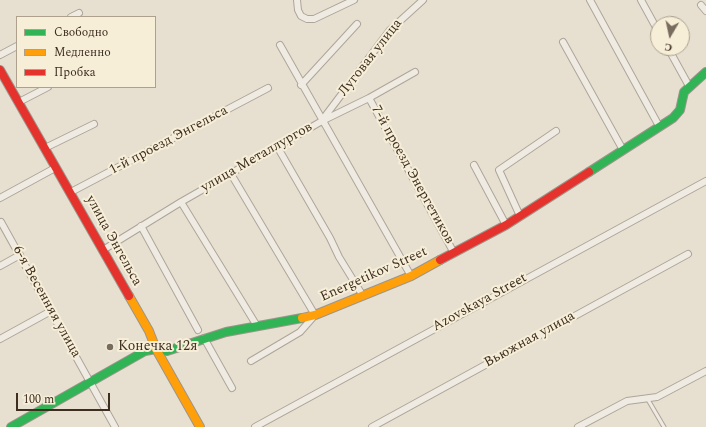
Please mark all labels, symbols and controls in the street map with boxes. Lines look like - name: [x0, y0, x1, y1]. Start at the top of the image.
- legend: [16, 16, 156, 88]
- street label: Луговая улица: [336, 16, 406, 100]
- north arrow: [650, 16, 690, 56]
- text: Свободно: [54, 23, 108, 42]
- text: С: [663, 38, 673, 56]
- text: Медленно: [54, 43, 111, 62]
- text: Пробка: [54, 63, 96, 82]
- street label: 1-й проезд Энгельса: [107, 103, 231, 179]
- street label: 7-й проезд Энергетиков: [367, 103, 457, 247]
- street label: улица Металлургов: [198, 119, 316, 197]
- street label: улица Энгельса: [81, 193, 145, 289]
- street label: 6-я Весенняя улица: [8, 243, 84, 361]
- street label: Energetikov Street: [318, 244, 430, 306]
- street label: Azovskaya Street: [430, 270, 530, 336]
- street label: Вьюжная улица: [482, 308, 578, 372]
- place label: Конечка 12я: [118, 339, 197, 355]
- marker: Конечка 12я: [105, 342, 115, 352]
- scale bar: [18, 385, 112, 411]
- text: 100 m: [23, 390, 54, 409]

